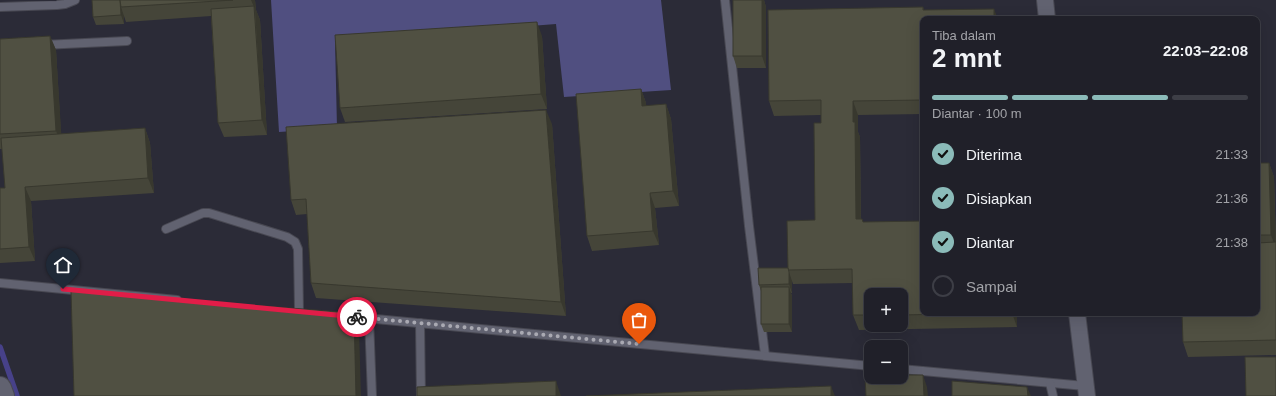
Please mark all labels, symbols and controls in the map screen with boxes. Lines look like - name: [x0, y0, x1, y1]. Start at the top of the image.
- text: Tiba dalam: [932, 28, 996, 43]
- text: 22:03–22:08: [1163, 42, 1248, 59]
- text: 2 mnt: [932, 43, 1001, 73]
- text: Diantar · 100 m: [932, 106, 1022, 121]
- icon: check: [932, 143, 954, 165]
- text: Diterima: [966, 146, 1022, 163]
- text: 21:33: [1215, 147, 1248, 162]
- icon: check: [932, 187, 954, 209]
- text: Disiapkan: [966, 190, 1032, 207]
- text: 21:36: [1215, 191, 1248, 206]
- icon: check: [932, 231, 954, 253]
- text: Diantar: [966, 234, 1014, 251]
- text: 21:38: [1215, 235, 1248, 250]
- pin: [46, 248, 80, 289]
- icon: home: [52, 254, 74, 276]
- text: Sampai: [966, 278, 1017, 295]
- map controls: [864, 288, 908, 384]
- button: +: [864, 288, 908, 332]
- courier: [337, 297, 377, 337]
- pin: [622, 303, 656, 344]
- icon: bike: [346, 306, 368, 328]
- icon: bag: [628, 309, 650, 331]
- button: −: [864, 340, 908, 384]

